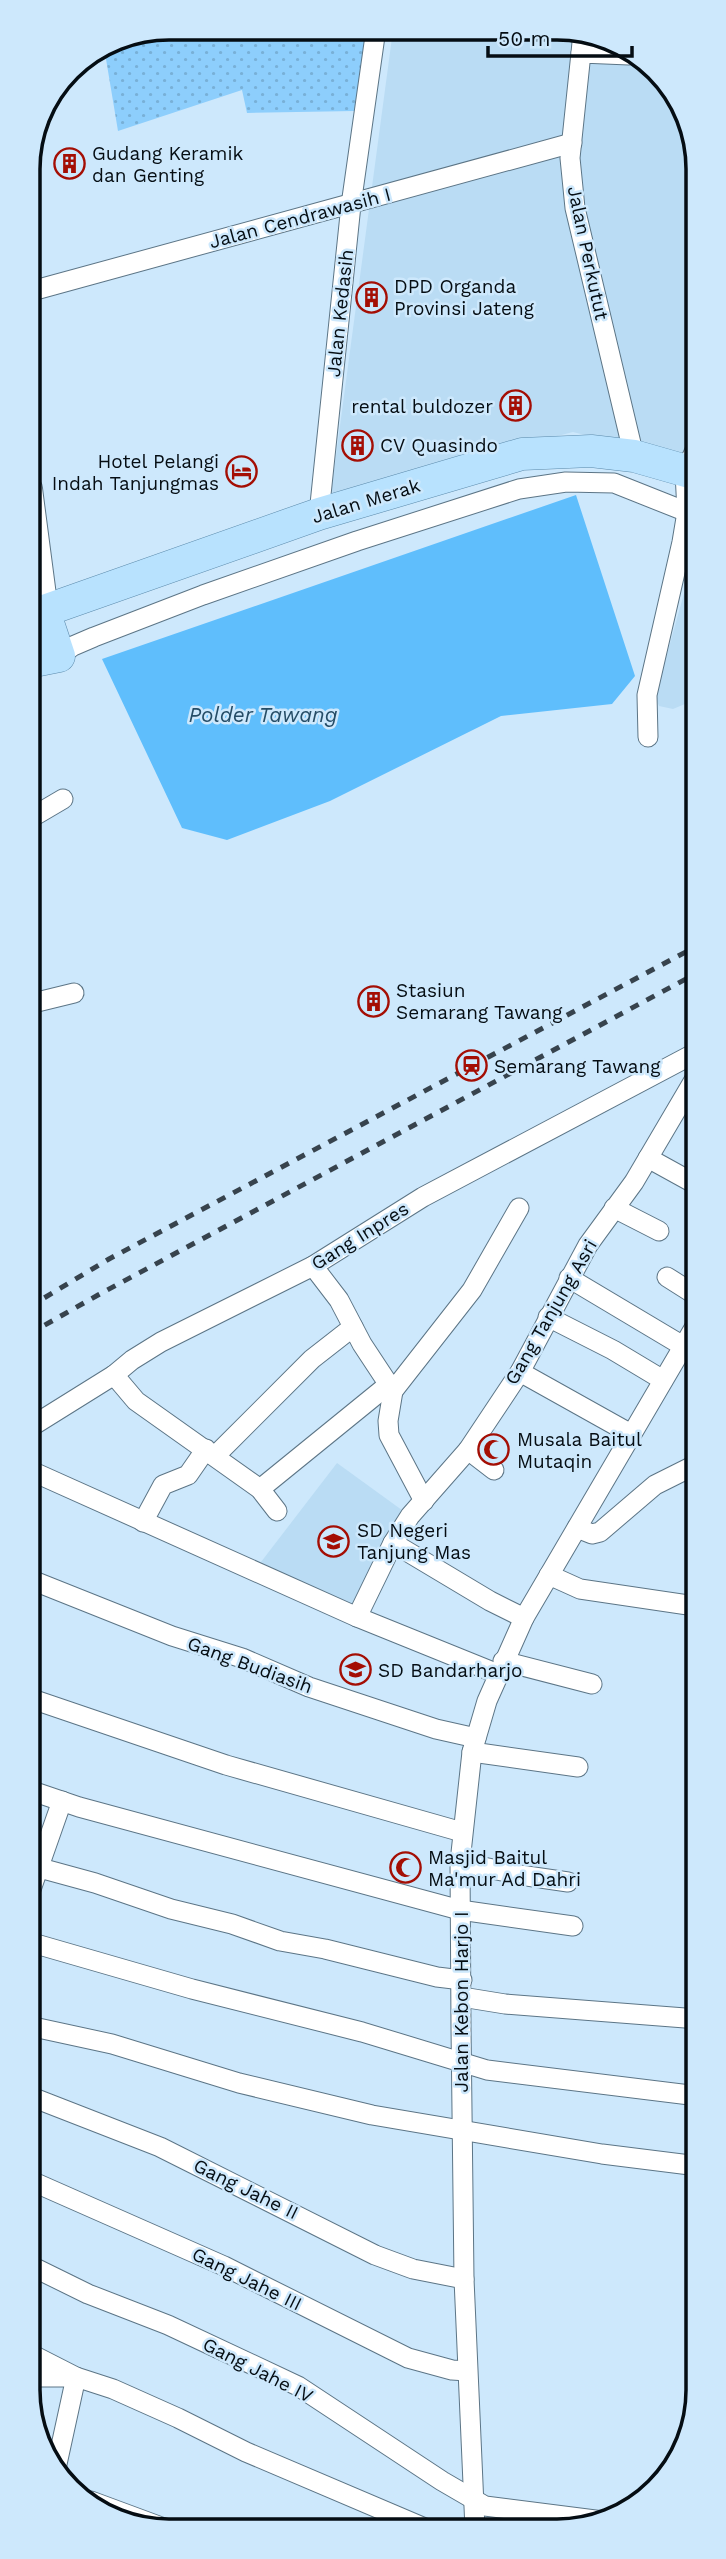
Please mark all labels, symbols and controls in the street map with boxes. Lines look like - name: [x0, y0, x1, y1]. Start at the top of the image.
- scale bar: [488, 14, 632, 58]
- text: 50 m: [498, 26, 550, 51]
- place label: Gudang Keramik dan Genting: [92, 142, 244, 187]
- building icon: Gudang Keramik dan Genting: [52, 147, 86, 181]
- street label: Jalan Cendrawasih I: [207, 183, 393, 253]
- street label: Jalan Perkutut: [563, 184, 613, 322]
- street label: Jalan Kedasih: [322, 248, 358, 378]
- place label: DPD Organda Provinsi Jateng: [394, 275, 535, 320]
- building icon: DPD Organda Provinsi Jateng: [354, 280, 388, 314]
- building icon: rental buldozer: [499, 389, 533, 423]
- place label: rental buldozer: [351, 395, 493, 418]
- building icon: CV Quasindo: [340, 428, 374, 462]
- place label: CV Quasindo: [380, 434, 498, 457]
- place label: Hotel Pelangi Indah Tanjungmas: [52, 450, 219, 495]
- hotel icon: Hotel Pelangi Indah Tanjungmas: [225, 455, 259, 489]
- street label: Jalan Merak: [309, 474, 423, 528]
- water label: Polder Tawang: [188, 702, 338, 727]
- place label: Stasiun Semarang Tawang: [396, 979, 563, 1024]
- building icon: Stasiun Semarang Tawang: [356, 984, 390, 1018]
- station icon: Semarang Tawang: [454, 1049, 488, 1083]
- place label: Semarang Tawang: [494, 1055, 661, 1078]
- street label: Gang Inpres: [307, 1197, 413, 1275]
- street label: Gang Tanjung Asri: [500, 1235, 602, 1389]
- place label: Musala Baitul Mutaqin: [517, 1428, 642, 1473]
- mosque icon: Musala Baitul Mutaqin: [477, 1433, 511, 1467]
- place label: SD Negeri Tanjung Mas: [357, 1519, 471, 1564]
- school or university icon: SD Negeri Tanjung Mas: [317, 1524, 351, 1558]
- street label: Gang Budiasih: [184, 1632, 316, 1698]
- school or university icon: SD Bandarharjo: [338, 1653, 372, 1687]
- place label: SD Bandarharjo: [378, 1659, 522, 1682]
- place label: Masjid Baitul Ma'mur Ad Dahri: [428, 1846, 581, 1891]
- mosque icon: Masjid Baitul Ma'mur Ad Dahri: [388, 1851, 422, 1885]
- street label: Jalan Kebon Harjo I: [450, 1911, 473, 2093]
- street label: Gang Jahe II: [190, 2154, 302, 2224]
- street label: Gang Jahe III: [188, 2242, 306, 2316]
- street label: Gang Jahe IV: [199, 2332, 317, 2408]

